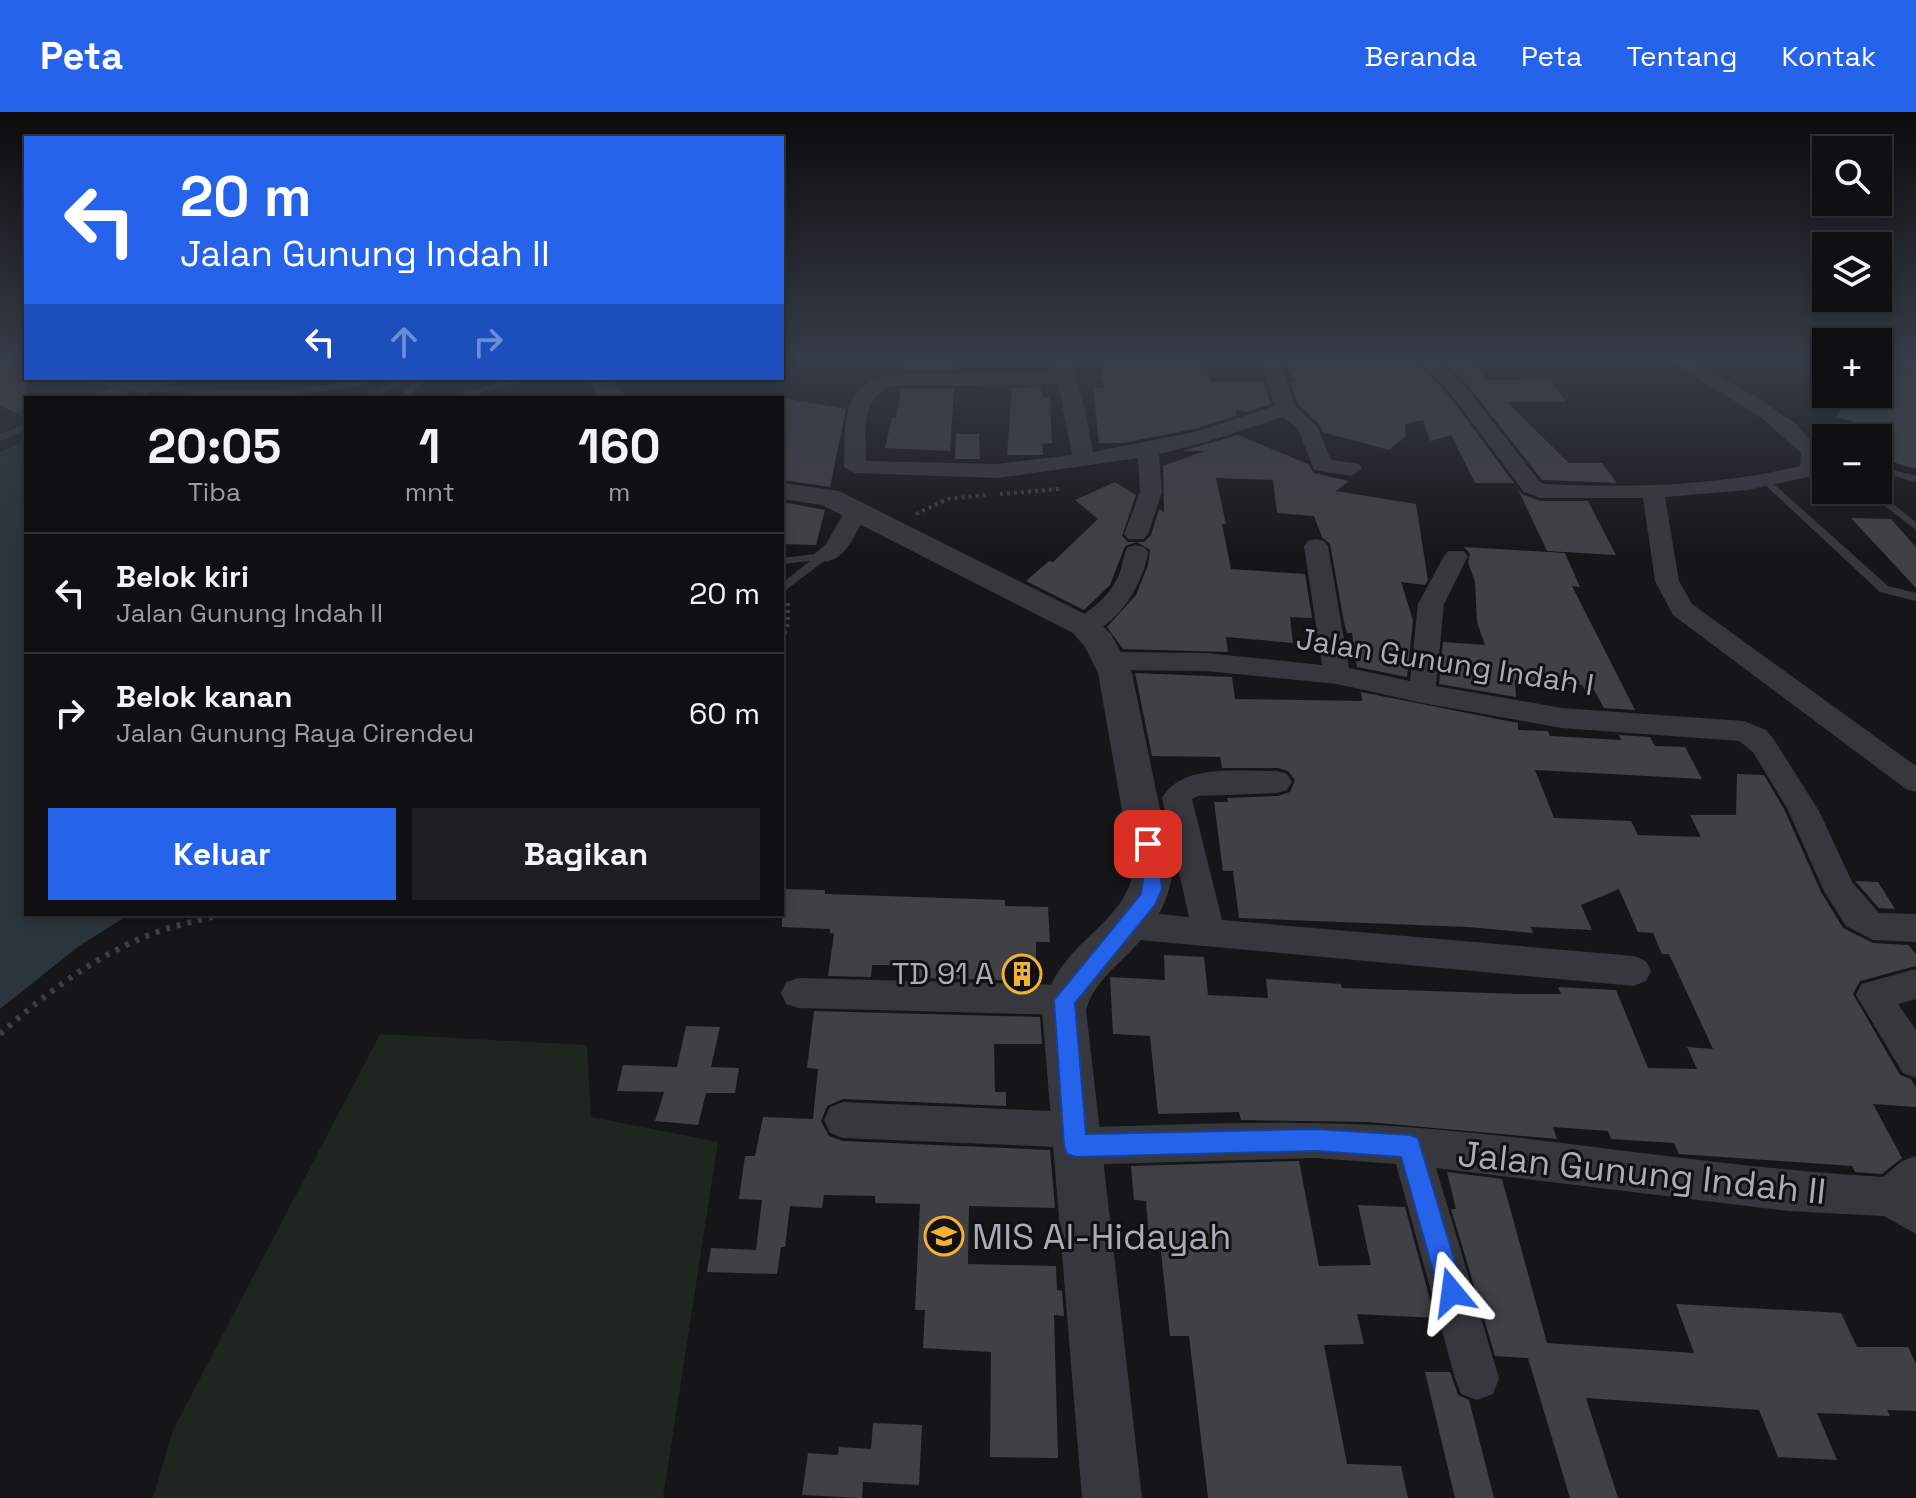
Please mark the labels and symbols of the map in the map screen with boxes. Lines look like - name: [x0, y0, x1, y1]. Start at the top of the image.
- street label: Jalan Gunung Indah I: [1294, 619, 1597, 704]
- pin: [1114, 810, 1182, 878]
- building icon: TD 91 A: [1001, 953, 1043, 995]
- place label: TD 91 A: [892, 954, 994, 993]
- street label: Jalan Gunung Indah II: [1456, 1131, 1828, 1215]
- place label: MIS Al-Hidayah: [972, 1214, 1231, 1260]
- school or university icon: MIS Al-Hidayah: [923, 1215, 965, 1257]
- position arrow: [1410, 1250, 1494, 1334]

